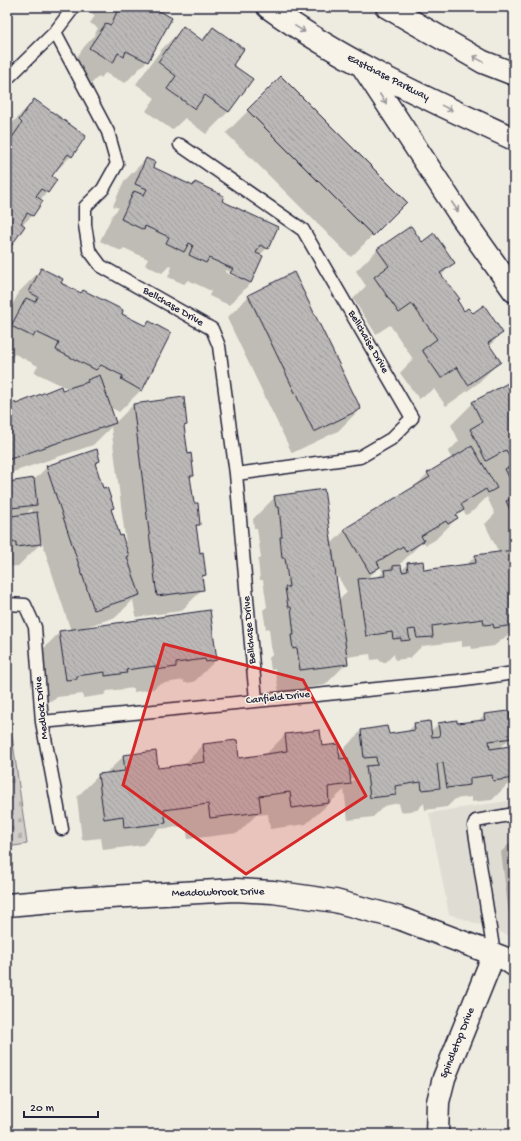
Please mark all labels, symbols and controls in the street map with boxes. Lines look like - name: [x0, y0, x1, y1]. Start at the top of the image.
- one-way arrow: [294, 25, 305, 33]
- street label: Eastchase Parkway: [345, 52, 432, 104]
- one-way arrow: [472, 55, 484, 62]
- one-way arrow: [380, 93, 388, 105]
- one-way arrow: [441, 105, 453, 112]
- one-way arrow: [451, 202, 459, 213]
- street label: Bellchase Drive: [140, 284, 206, 329]
- street label: Bellchaise Drive: [345, 308, 391, 376]
- street label: Bellchase Drive: [241, 595, 259, 665]
- street label: Medlock Drive: [33, 676, 51, 740]
- street label: Canfield Drive: [245, 688, 311, 707]
- street label: Meadowbrook Drive: [172, 886, 265, 900]
- street label: Spindletop Drive: [438, 1006, 478, 1080]
- scale bar: [24, 1093, 98, 1119]
- text: 20 m: [30, 1102, 55, 1116]

